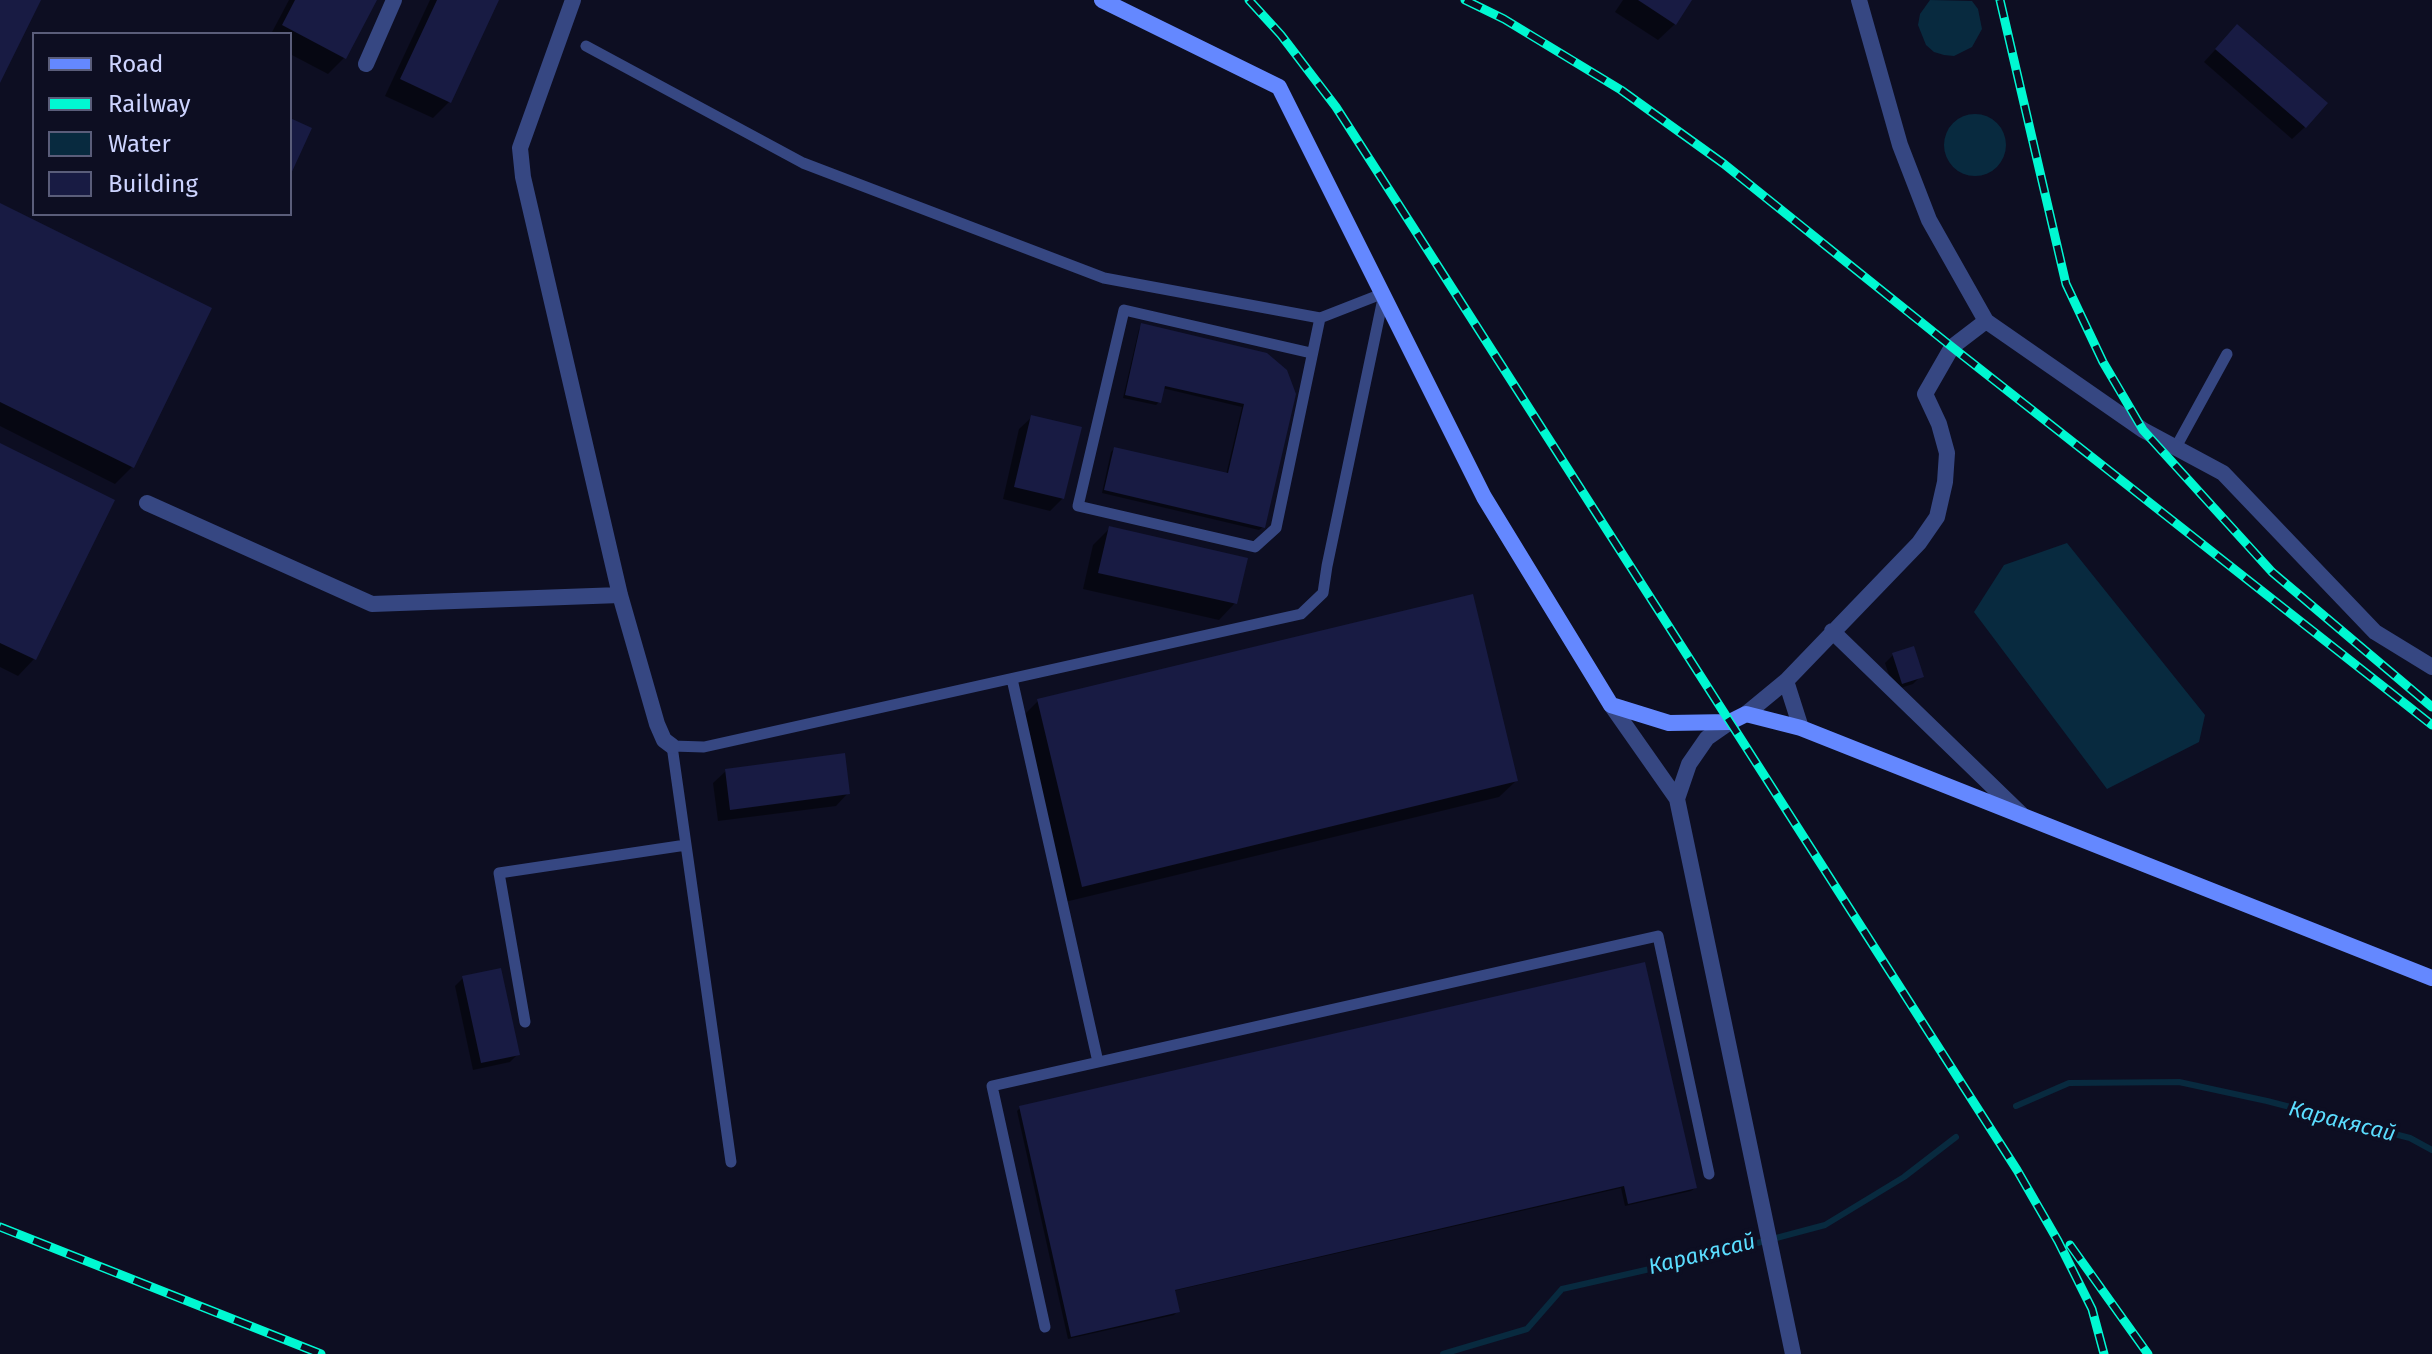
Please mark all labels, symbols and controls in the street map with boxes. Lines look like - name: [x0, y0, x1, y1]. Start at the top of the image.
- legend: [32, 32, 292, 216]
- text: Road: [108, 50, 163, 78]
- text: Railway: [108, 90, 191, 118]
- text: Water: [108, 130, 171, 158]
- text: Building: [108, 170, 198, 198]
- water label: Каракясай: [2286, 1096, 2398, 1148]
- water label: Каракясай: [1646, 1229, 1758, 1281]

